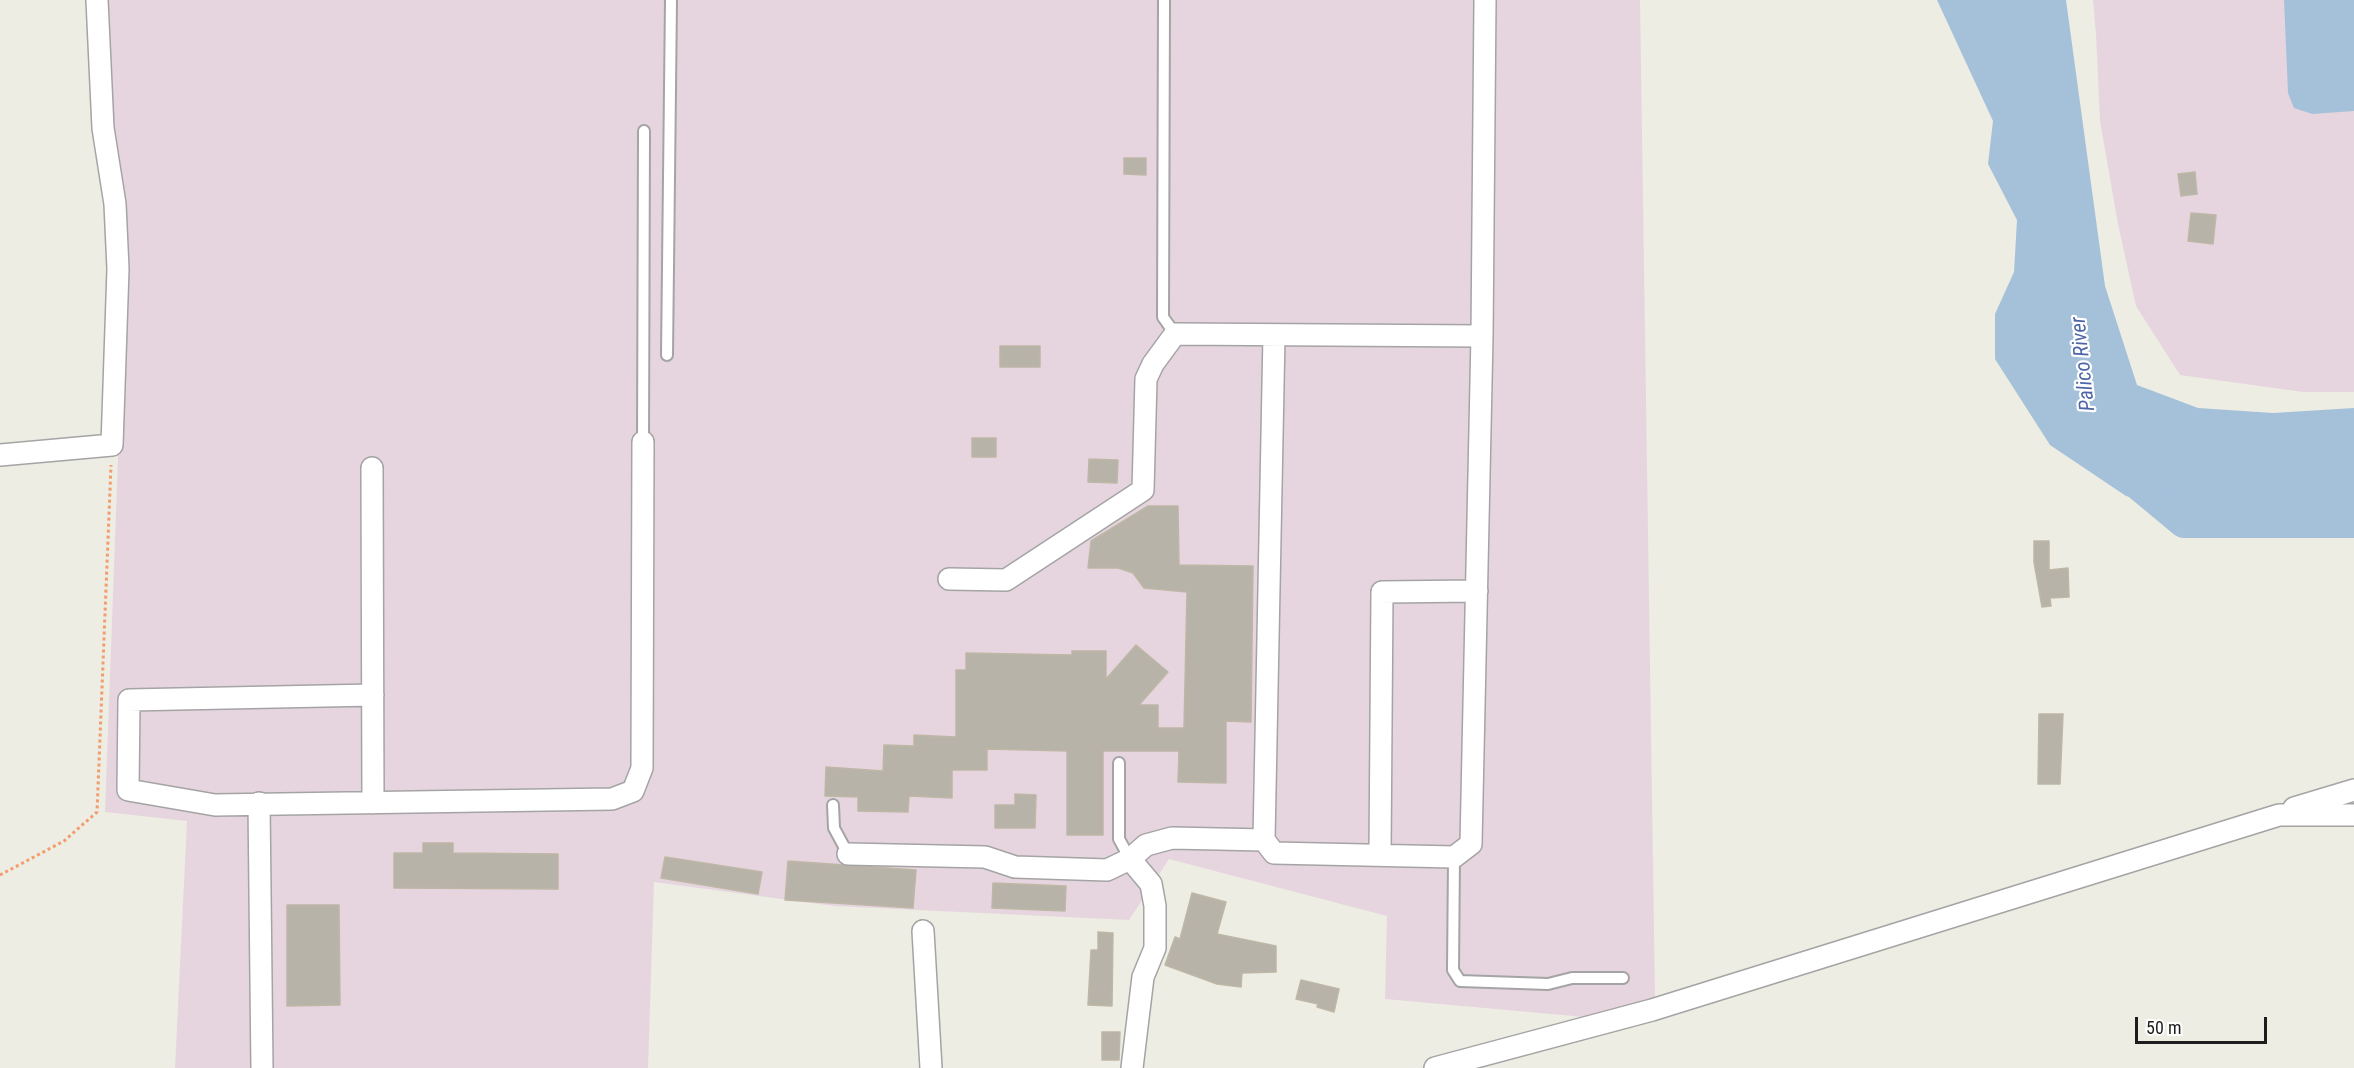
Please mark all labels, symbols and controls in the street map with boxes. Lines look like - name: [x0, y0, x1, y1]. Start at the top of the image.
- water label: Palico River: [2067, 316, 2101, 412]
- scale bar: [2138, 1005, 2270, 1043]
- text: 50 m: [2146, 1017, 2181, 1038]

